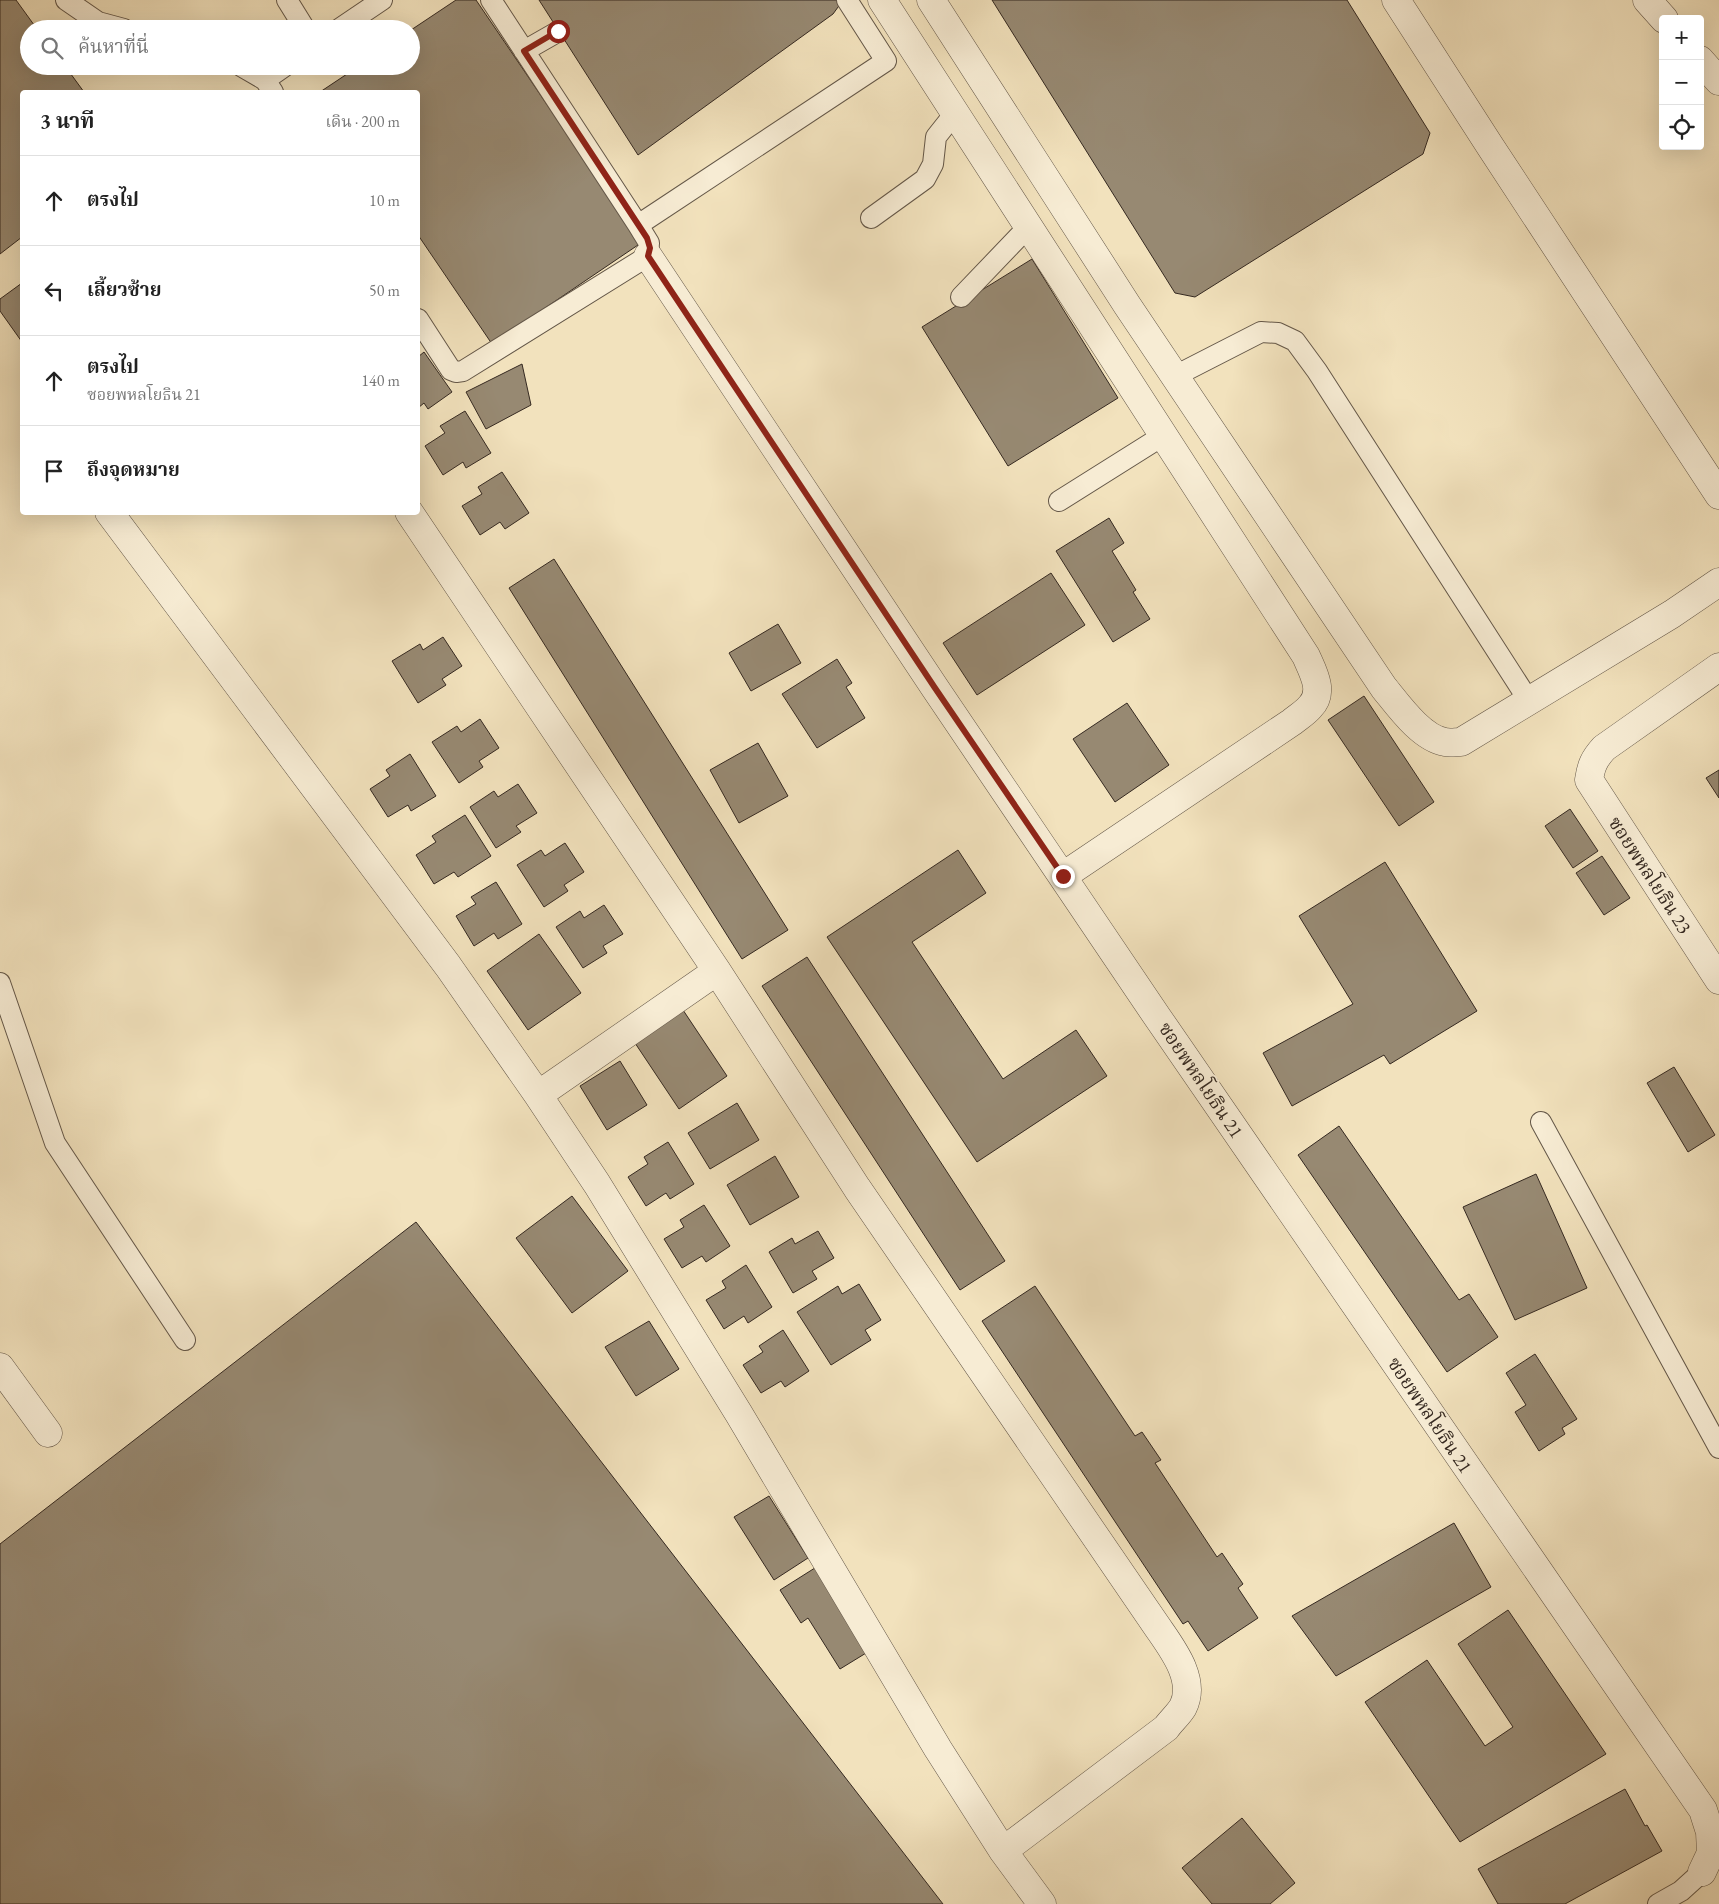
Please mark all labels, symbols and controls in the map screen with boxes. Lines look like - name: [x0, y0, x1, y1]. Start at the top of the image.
- map controls: [1659, 15, 1704, 150]
- button: +: [1659, 15, 1704, 60]
- search box: [20, 20, 420, 75]
- route start: [547, 20, 570, 43]
- icon: search: [38, 34, 66, 62]
- text: ค้นหาที่นี่: [78, 34, 149, 59]
- button: −: [1659, 60, 1704, 105]
- button: locate: [1659, 105, 1704, 150]
- text: 3 นาที: [40, 107, 94, 134]
- text: เดิน · 200 m: [325, 111, 400, 132]
- icon: ahead: [40, 187, 68, 215]
- text: ตรงไป: [87, 187, 139, 212]
- text: 10 m: [369, 190, 400, 211]
- icon: left: [40, 277, 68, 305]
- text: เลี้ยวซ้าย: [87, 277, 161, 302]
- text: 50 m: [369, 280, 400, 301]
- text: ตรงไป: [87, 354, 139, 379]
- icon: ahead: [40, 367, 68, 395]
- text: 140 m: [361, 370, 400, 391]
- text: ซอยพหลโยธิน 21: [87, 384, 201, 405]
- icon: arrive: [40, 457, 68, 485]
- text: ถึงจุดหมาย: [87, 457, 180, 482]
- street label: ซอยพหลโยธิน 23: [1603, 811, 1699, 938]
- route end: [1052, 865, 1075, 888]
- street label: ซอยพหลโยธิน 21: [1153, 1016, 1251, 1143]
- street label: ซอยพหลโยธิน 21: [1382, 1351, 1480, 1478]

